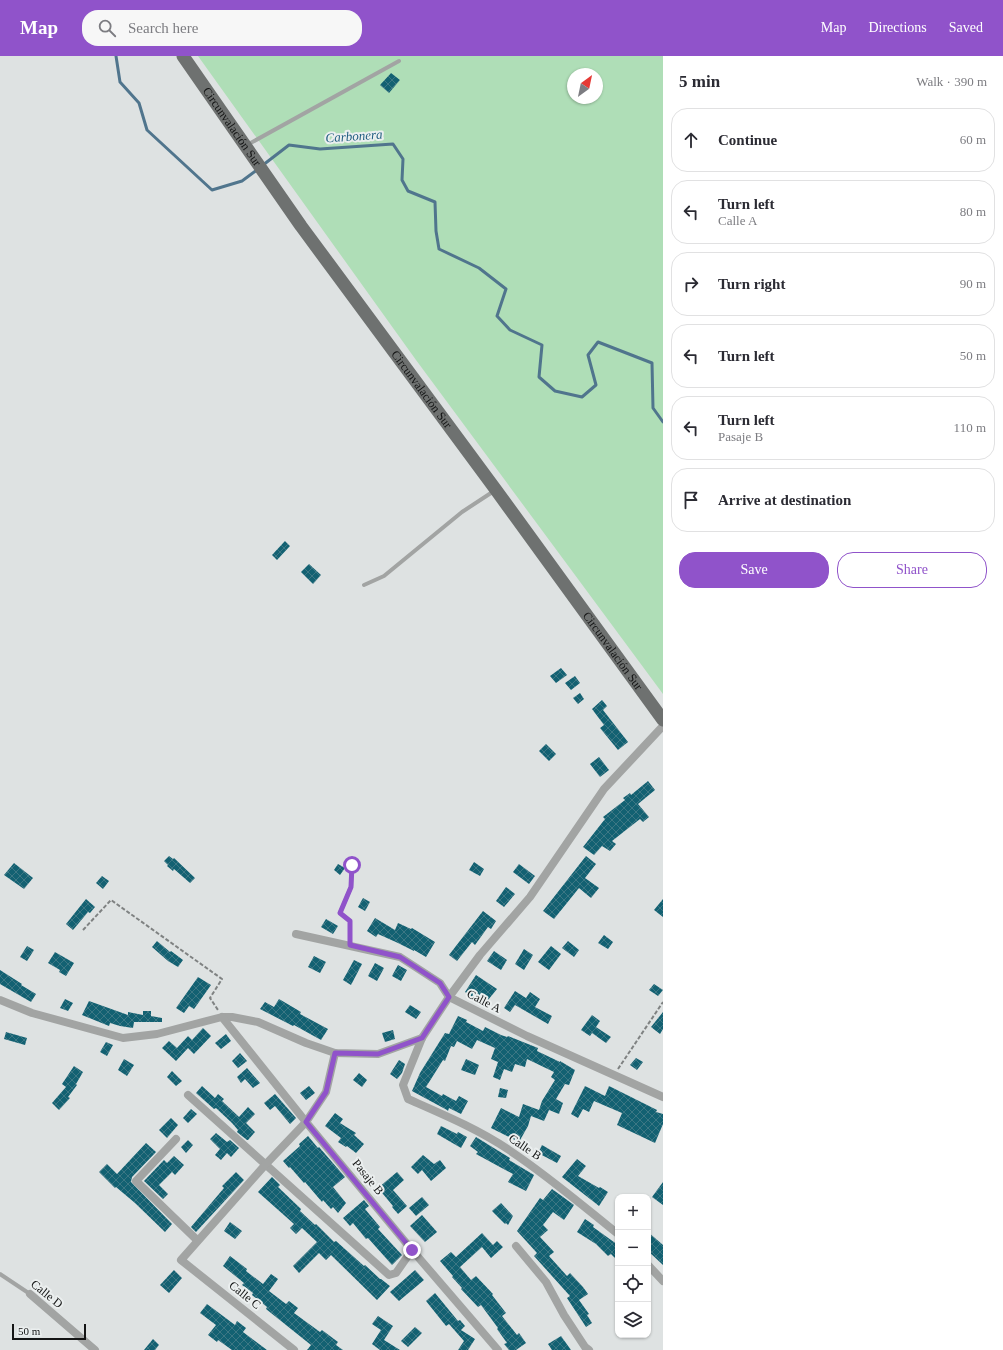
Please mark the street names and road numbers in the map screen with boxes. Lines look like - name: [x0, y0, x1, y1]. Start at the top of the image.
- street label: Circunvalación Sur: [200, 84, 264, 169]
- street label: Circunvalación Sur: [388, 348, 455, 431]
- street label: Circunvalación Sur: [580, 609, 646, 693]
- street label: Calle A: [465, 987, 504, 1016]
- street label: Calle B: [506, 1131, 544, 1163]
- street label: Pasaje B: [349, 1156, 387, 1198]
- street label: Calle D: [28, 1277, 66, 1311]
- street label: Calle C: [226, 1278, 264, 1312]

